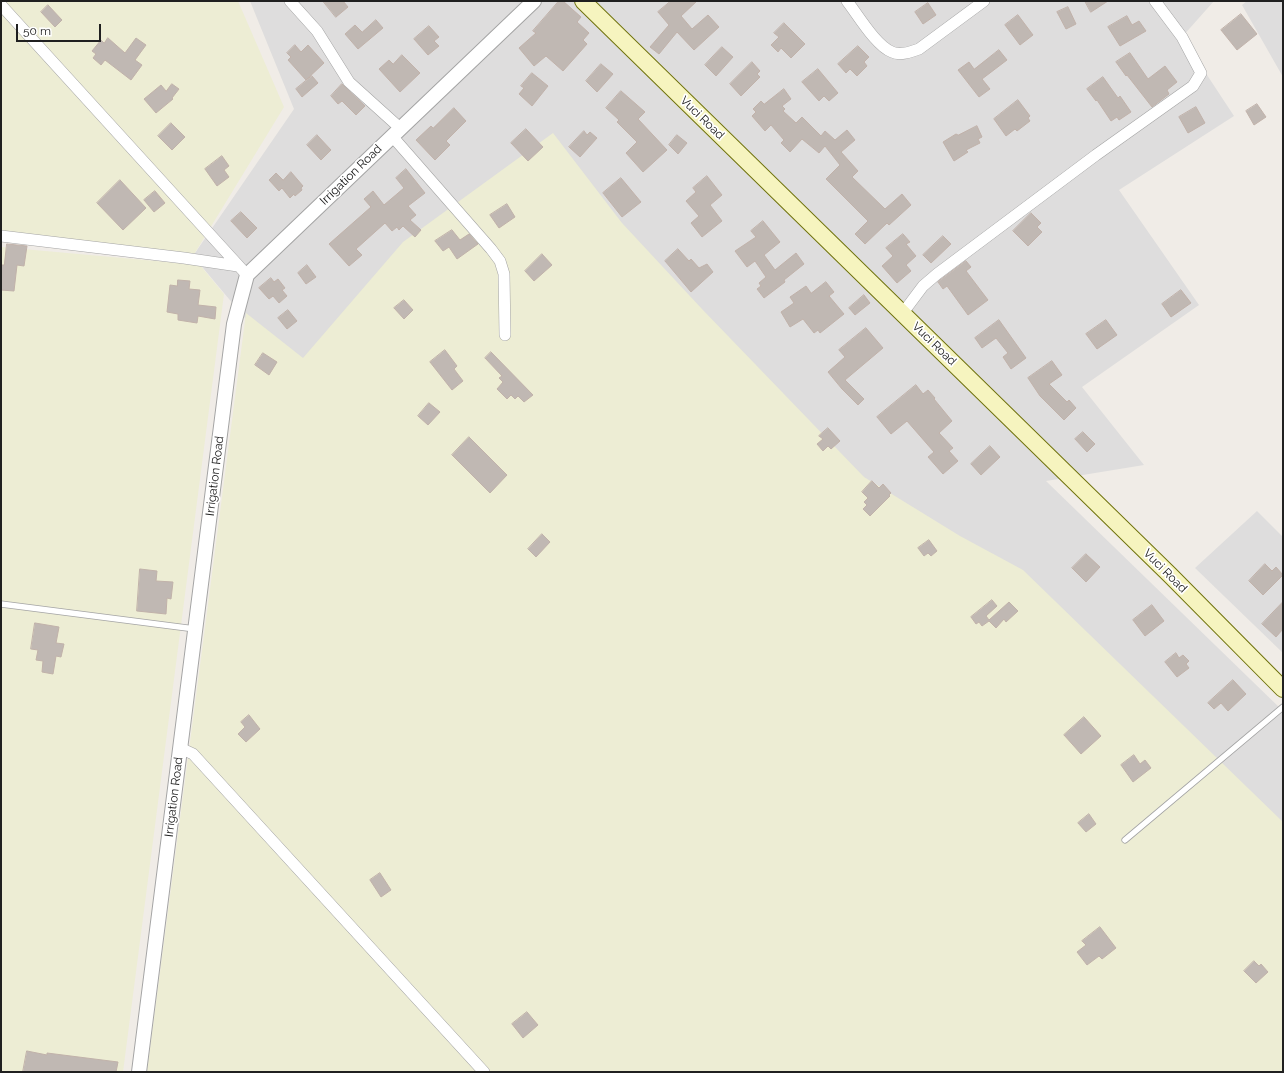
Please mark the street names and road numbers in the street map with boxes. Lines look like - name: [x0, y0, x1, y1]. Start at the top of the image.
- street label: Vuci Road: [677, 93, 727, 143]
- street label: Irrigation Road: [317, 142, 385, 208]
- street label: Vuci Road: [909, 319, 959, 369]
- street label: Irrigation Road: [203, 435, 227, 517]
- street label: Vuci Road: [1140, 546, 1190, 596]
- street label: Irrigation Road: [162, 756, 186, 838]

